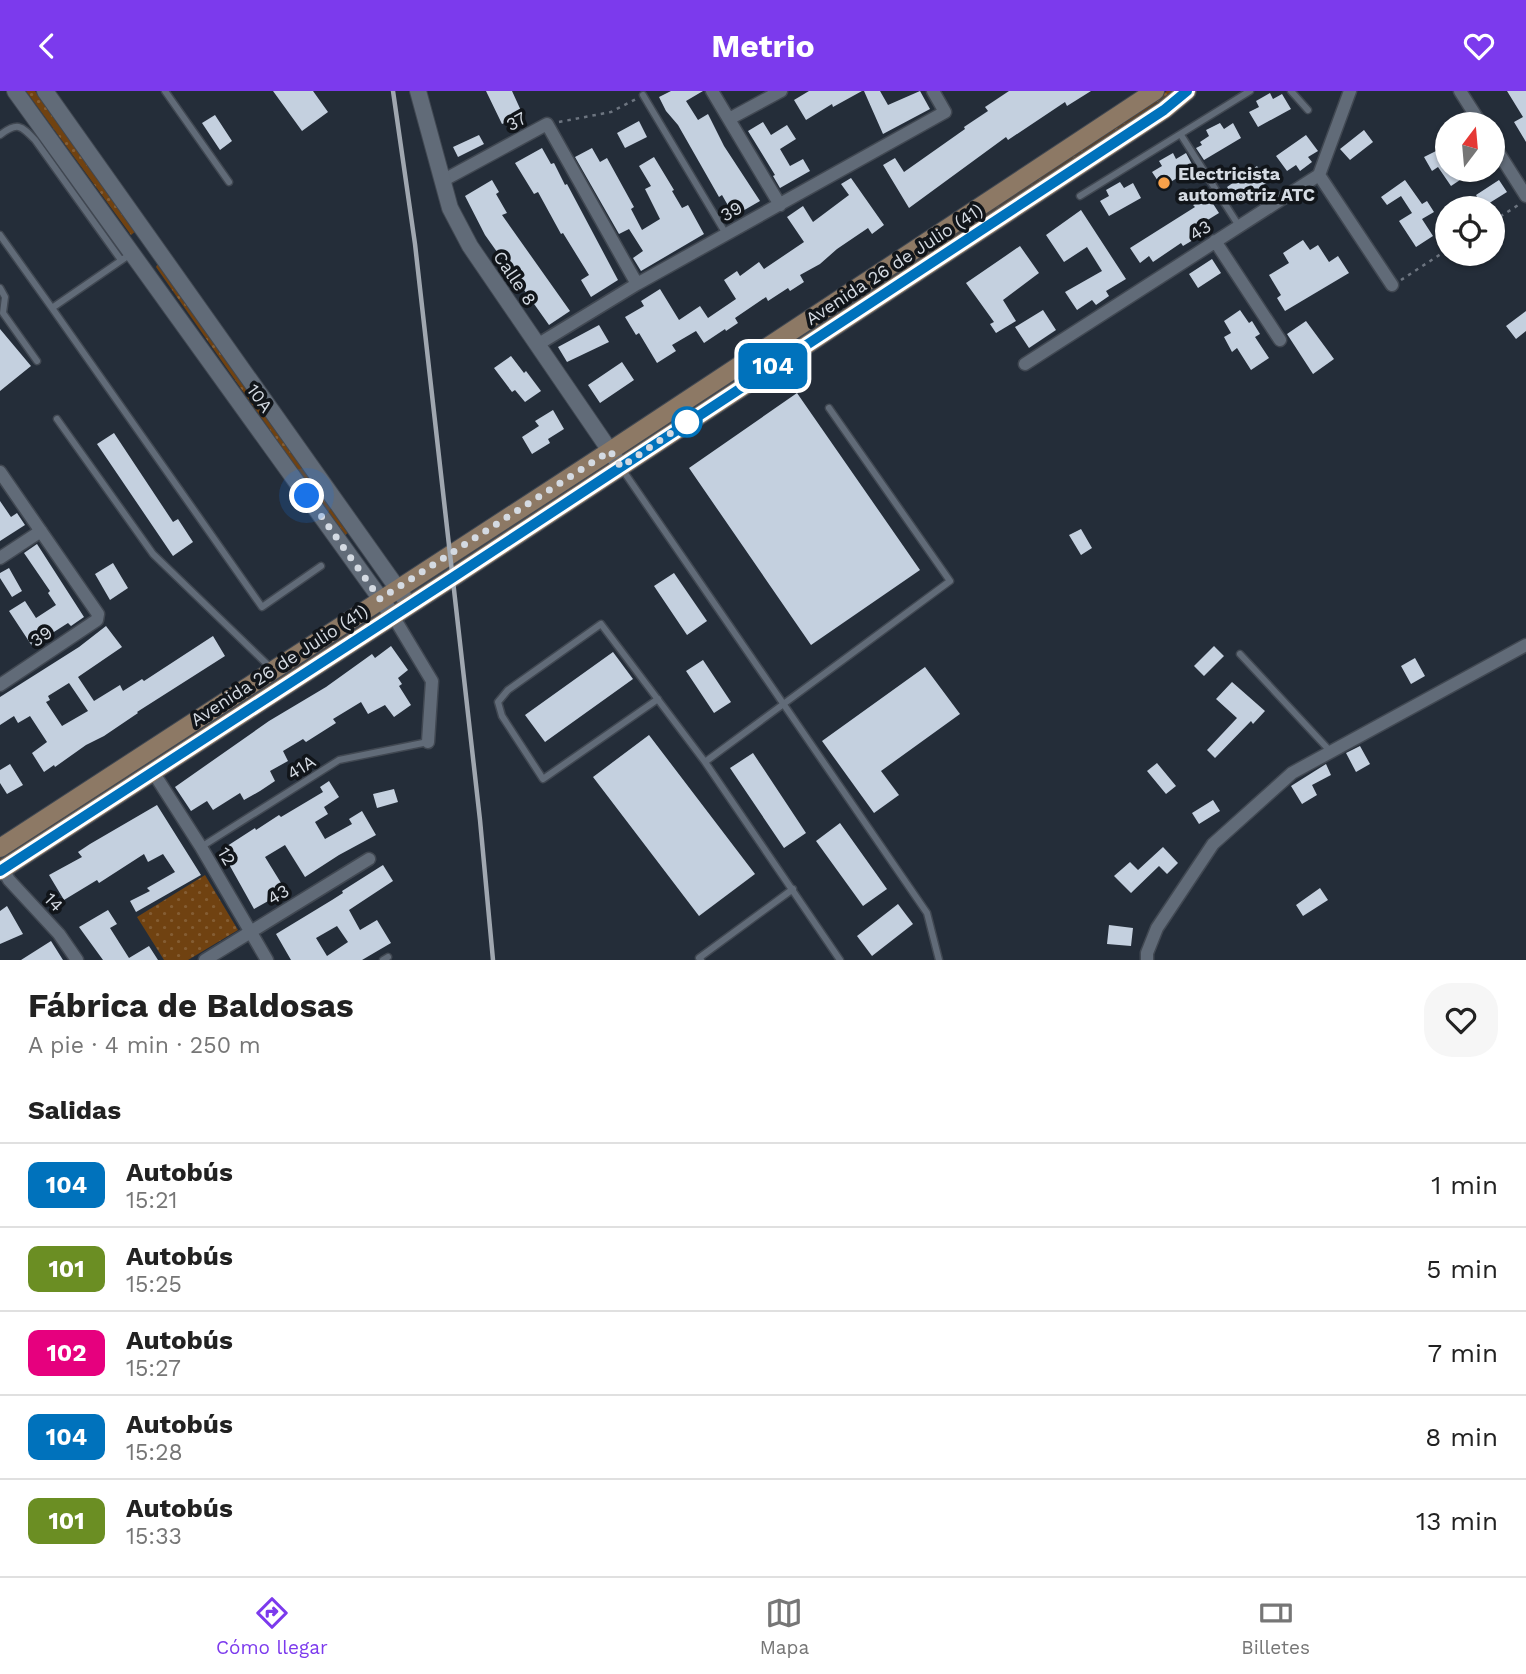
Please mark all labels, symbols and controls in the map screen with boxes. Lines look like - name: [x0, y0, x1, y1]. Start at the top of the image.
- icon: back: [28, 27, 66, 65]
- text: Metrio: [711, 27, 815, 65]
- icon: heart: [1460, 27, 1498, 65]
- street label: 37: [502, 107, 530, 135]
- north arrow: [1435, 112, 1505, 182]
- map controls: [1435, 112, 1505, 266]
- place label: Electricista automotriz ATC: [1178, 163, 1315, 205]
- marker: Electricista automotriz ATC: [1156, 175, 1172, 191]
- button: locate: [1435, 196, 1505, 266]
- street label: 39: [716, 197, 746, 225]
- street label: Avenida 26 de Julio (41): [801, 199, 987, 329]
- street label: 43: [1185, 215, 1215, 245]
- street label: Calle 8: [489, 247, 541, 309]
- line badge: 104: [733, 343, 813, 389]
- text: 104: [752, 352, 794, 380]
- street label: 10A: [243, 380, 277, 416]
- unlabelled marker: [672, 407, 702, 437]
- your location: [289, 478, 324, 513]
- street label: Avenida 26 de Julio (41): [186, 600, 372, 730]
- street label: 39: [26, 621, 56, 651]
- street label: 41A: [283, 750, 319, 784]
- street label: 12: [214, 843, 240, 869]
- street label: 43: [263, 879, 293, 909]
- street label: 14: [40, 888, 68, 916]
- button: heart: [1424, 983, 1498, 1057]
- text: Fábrica de Baldosas: [28, 986, 354, 1025]
- text: A pie · 4 min · 250 m: [28, 1032, 261, 1059]
- text: Salidas: [28, 1095, 121, 1125]
- text: Autobús: [126, 1157, 233, 1187]
- text: 1 min: [1431, 1170, 1498, 1200]
- text: 104: [46, 1171, 87, 1199]
- text: 15:21: [126, 1187, 178, 1214]
- text: Autobús: [126, 1241, 233, 1271]
- text: 5 min: [1426, 1254, 1498, 1284]
- text: 101: [48, 1255, 85, 1283]
- text: 15:25: [126, 1271, 182, 1298]
- text: Autobús: [126, 1325, 233, 1355]
- text: 7 min: [1428, 1338, 1498, 1368]
- text: 102: [46, 1339, 87, 1367]
- text: 15:27: [126, 1355, 181, 1382]
- text: Autobús: [126, 1409, 233, 1439]
- text: 8 min: [1425, 1422, 1498, 1452]
- text: 104: [46, 1423, 87, 1451]
- text: 15:28: [126, 1439, 183, 1466]
- text: Autobús: [126, 1493, 233, 1523]
- text: 13 min: [1416, 1506, 1498, 1536]
- text: 101: [48, 1507, 85, 1535]
- text: 15:33: [126, 1523, 182, 1550]
- tab: Cómo llegar: [216, 1594, 328, 1659]
- tab: Mapa: [760, 1594, 809, 1659]
- tab: Billetes: [1241, 1594, 1310, 1659]

